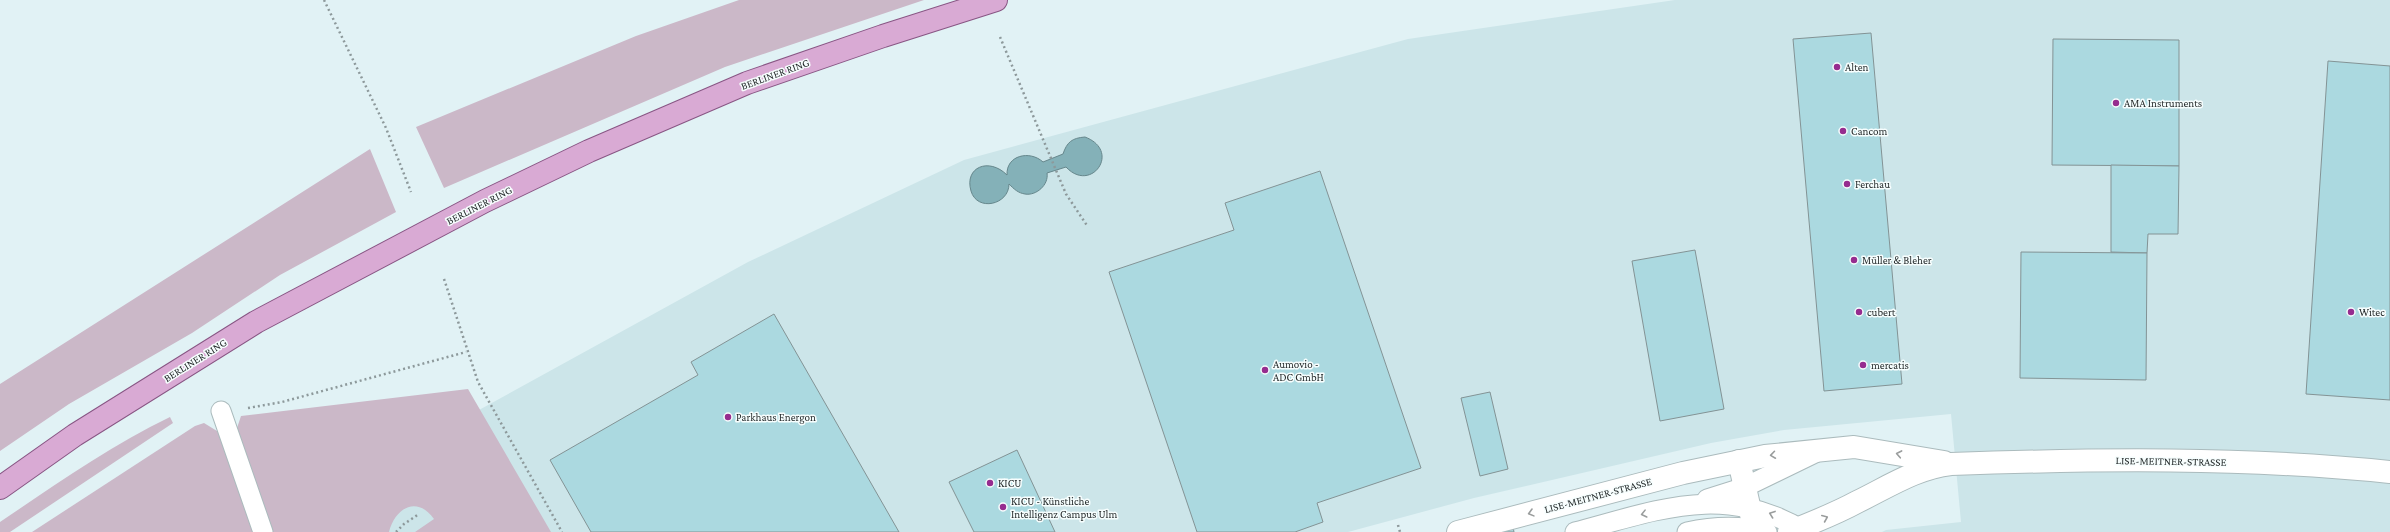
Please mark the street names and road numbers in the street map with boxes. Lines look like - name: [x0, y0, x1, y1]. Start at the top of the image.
- street label: BERLINER RING: [739, 56, 811, 92]
- street label: BERLINER RING: [444, 183, 514, 227]
- street label: BERLINER RING: [161, 336, 229, 384]
- street label: LISE-MEITNER-STRASSE: [2115, 454, 2227, 468]
- street label: LISE-MEITNER-STRASSE: [1543, 475, 1653, 515]

